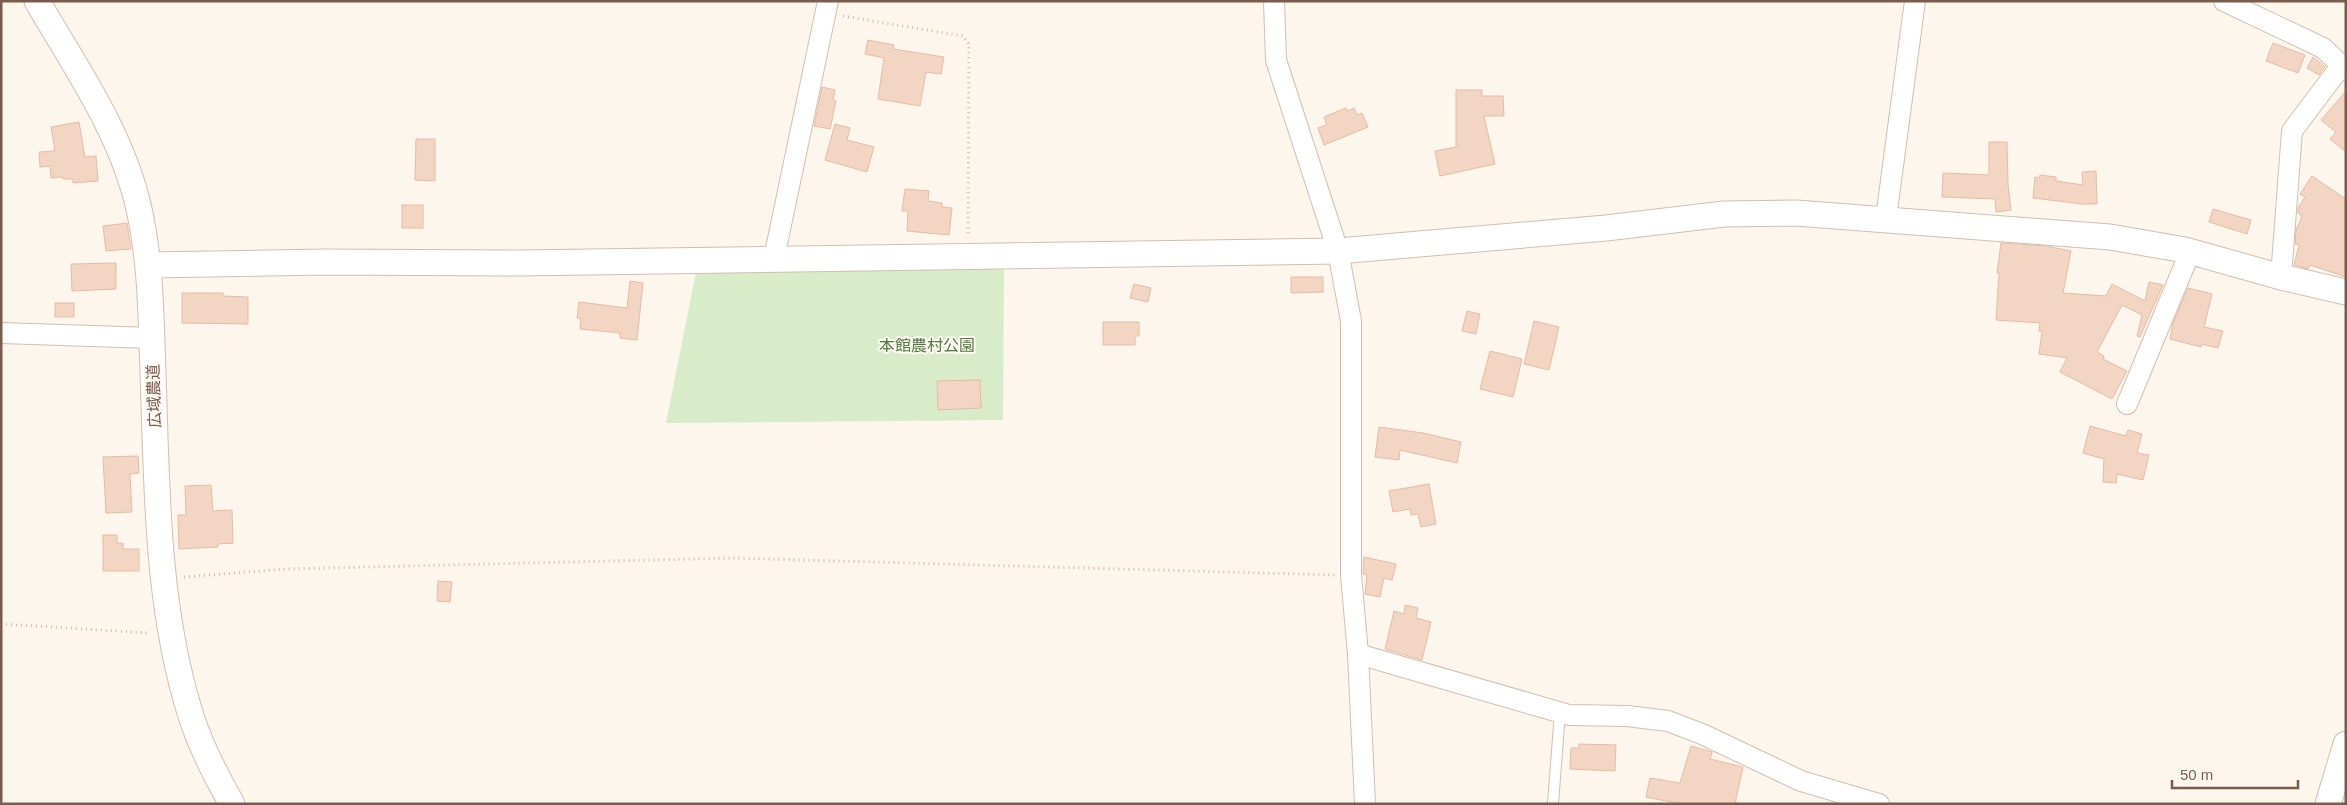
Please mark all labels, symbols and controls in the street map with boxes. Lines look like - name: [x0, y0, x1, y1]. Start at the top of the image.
- park label: 本館農村公園: [879, 337, 975, 354]
- street label: 広域農道: [144, 364, 164, 428]
- scale bar: [2172, 758, 2298, 790]
- text: 50 m: [2180, 766, 2213, 783]

